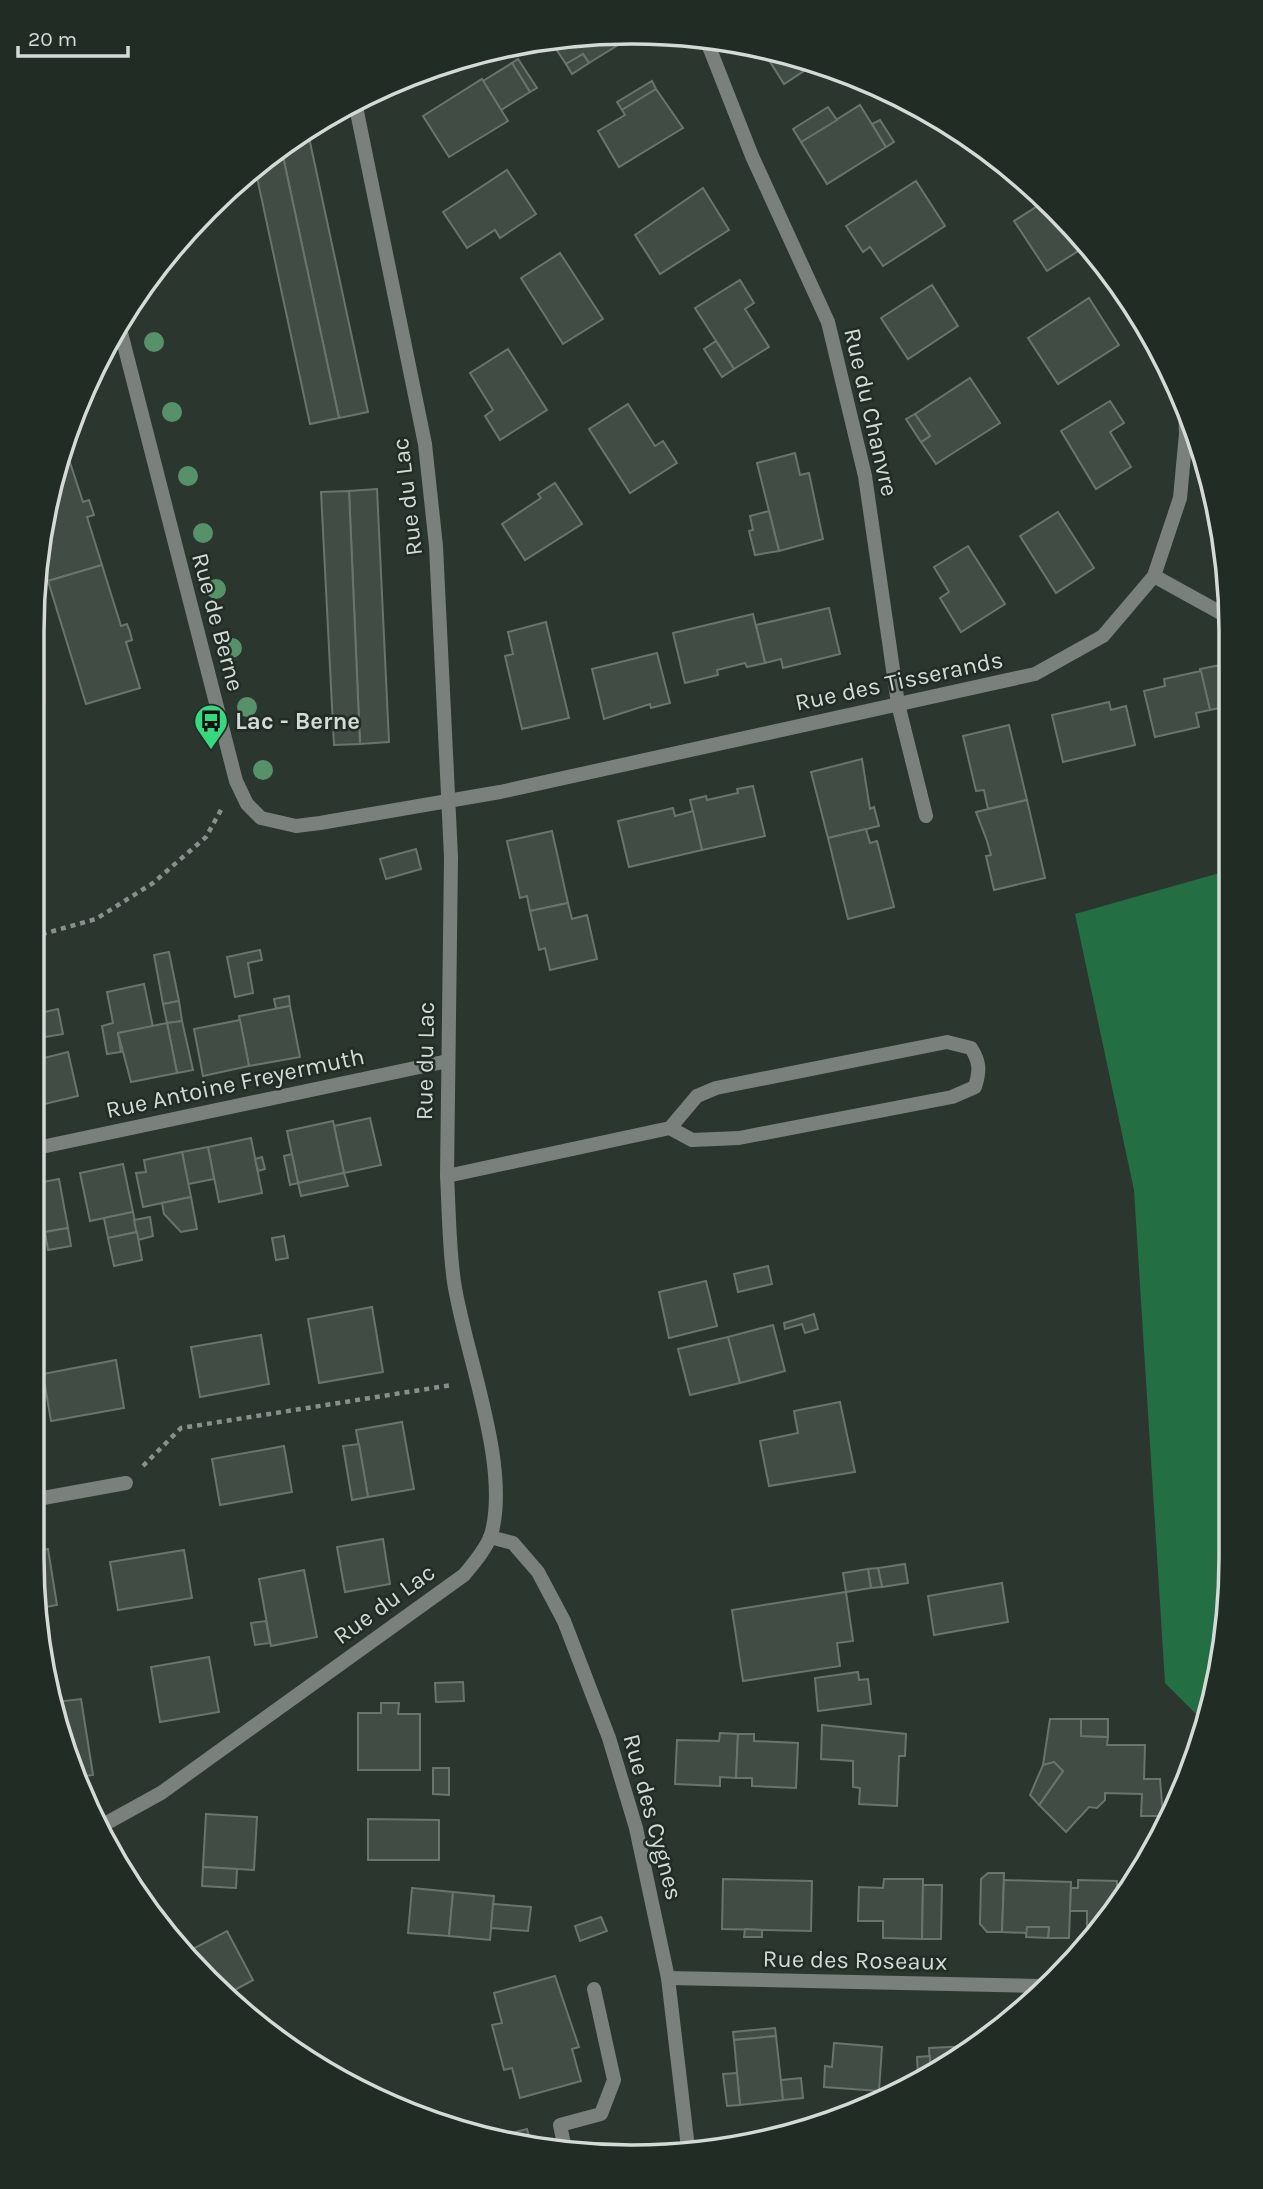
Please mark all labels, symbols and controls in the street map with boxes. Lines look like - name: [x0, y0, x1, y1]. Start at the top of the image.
- scale bar: [18, 14, 128, 58]
- text: 20 m: [28, 27, 77, 51]
- street label: Rue du Chanvre: [838, 325, 904, 499]
- street label: Rue du Lac: [386, 436, 428, 558]
- street label: Rue de Berne: [186, 550, 250, 694]
- street label: Rue des Tisserands: [792, 645, 1006, 717]
- bus stop icon: Lac - Berne: [192, 702, 230, 751]
- place label: Lac - Berne: [235, 707, 360, 735]
- street label: Rue du Lac: [410, 1001, 440, 1121]
- street label: Rue Antoine Freyermuth: [103, 1042, 367, 1124]
- street label: Rue du Lac: [328, 1558, 440, 1650]
- street label: Rue des Cygnes: [617, 1731, 689, 1903]
- street label: Rue des Roseaux: [762, 1944, 948, 1976]

